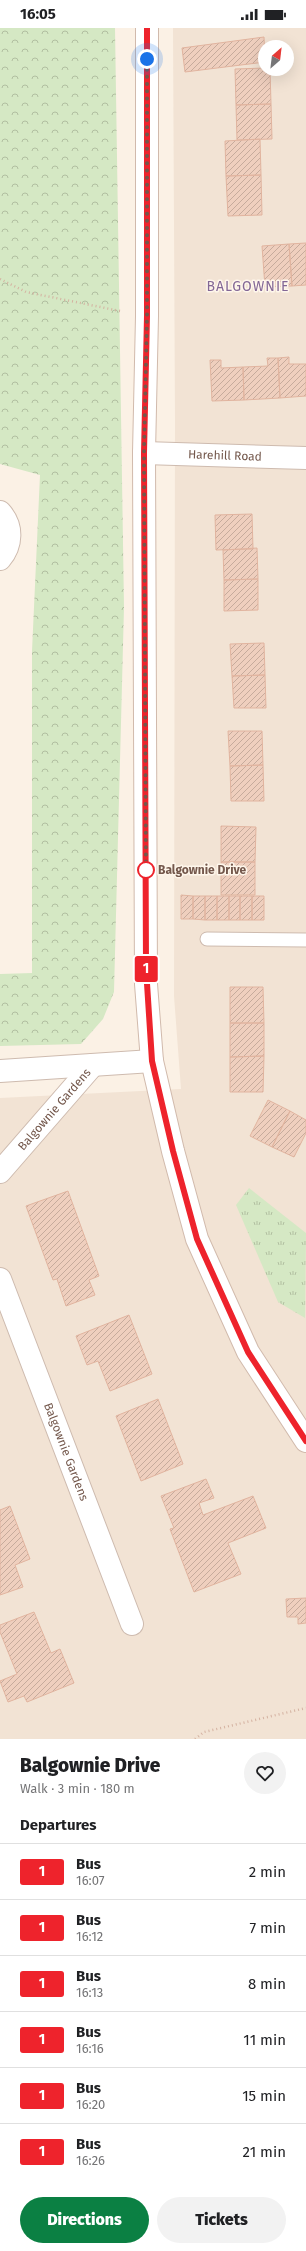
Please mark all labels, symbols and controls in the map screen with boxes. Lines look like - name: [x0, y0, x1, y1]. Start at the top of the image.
- text: 16:05: [20, 5, 56, 23]
- north arrow: [258, 40, 294, 76]
- map controls: [258, 40, 294, 76]
- your location: [137, 49, 157, 69]
- district label: BALGOWNIE: [206, 278, 290, 295]
- street label: Harehill Road: [188, 447, 262, 464]
- marker: Balgownie Drive: [137, 861, 155, 879]
- place label: Balgownie Drive: [158, 863, 247, 877]
- line badge: 1: [133, 956, 159, 982]
- text: 1: [143, 960, 149, 977]
- street label: Balgownie Gardens: [15, 1065, 94, 1153]
- street label: Balgownie Gardens: [41, 1401, 91, 1503]
- button: heart: [244, 1752, 286, 1794]
- text: Balgownie Drive: [20, 1754, 160, 1777]
- text: Walk · 3 min · 180 m: [20, 1781, 135, 1796]
- text: Departures: [20, 1816, 97, 1834]
- text: Bus: [76, 1855, 101, 1873]
- text: 1: [39, 1863, 45, 1880]
- text: 2 min: [249, 1863, 286, 1881]
- text: 16:07: [76, 1873, 104, 1888]
- text: Bus: [76, 1911, 101, 1929]
- text: 1: [39, 1919, 45, 1936]
- text: 7 min: [249, 1919, 286, 1937]
- text: 16:12: [76, 1929, 103, 1944]
- text: Bus: [76, 1967, 101, 1985]
- text: 1: [39, 1975, 45, 1992]
- text: 8 min: [248, 1975, 286, 1993]
- text: 16:13: [76, 1985, 103, 2000]
- text: Bus: [76, 2023, 101, 2041]
- text: 1: [39, 2031, 45, 2048]
- text: 11 min: [243, 2031, 286, 2049]
- text: 16:16: [76, 2041, 104, 2056]
- text: Bus: [76, 2079, 101, 2097]
- text: 1: [39, 2087, 45, 2104]
- text: 15 min: [242, 2087, 286, 2105]
- text: 16:20: [76, 2097, 105, 2112]
- text: Bus: [76, 2135, 101, 2153]
- text: 1: [39, 2143, 45, 2160]
- text: 21 min: [243, 2143, 286, 2161]
- text: 16:26: [76, 2153, 105, 2168]
- button: Directions: [20, 2197, 149, 2243]
- button: Tickets: [157, 2197, 286, 2243]

